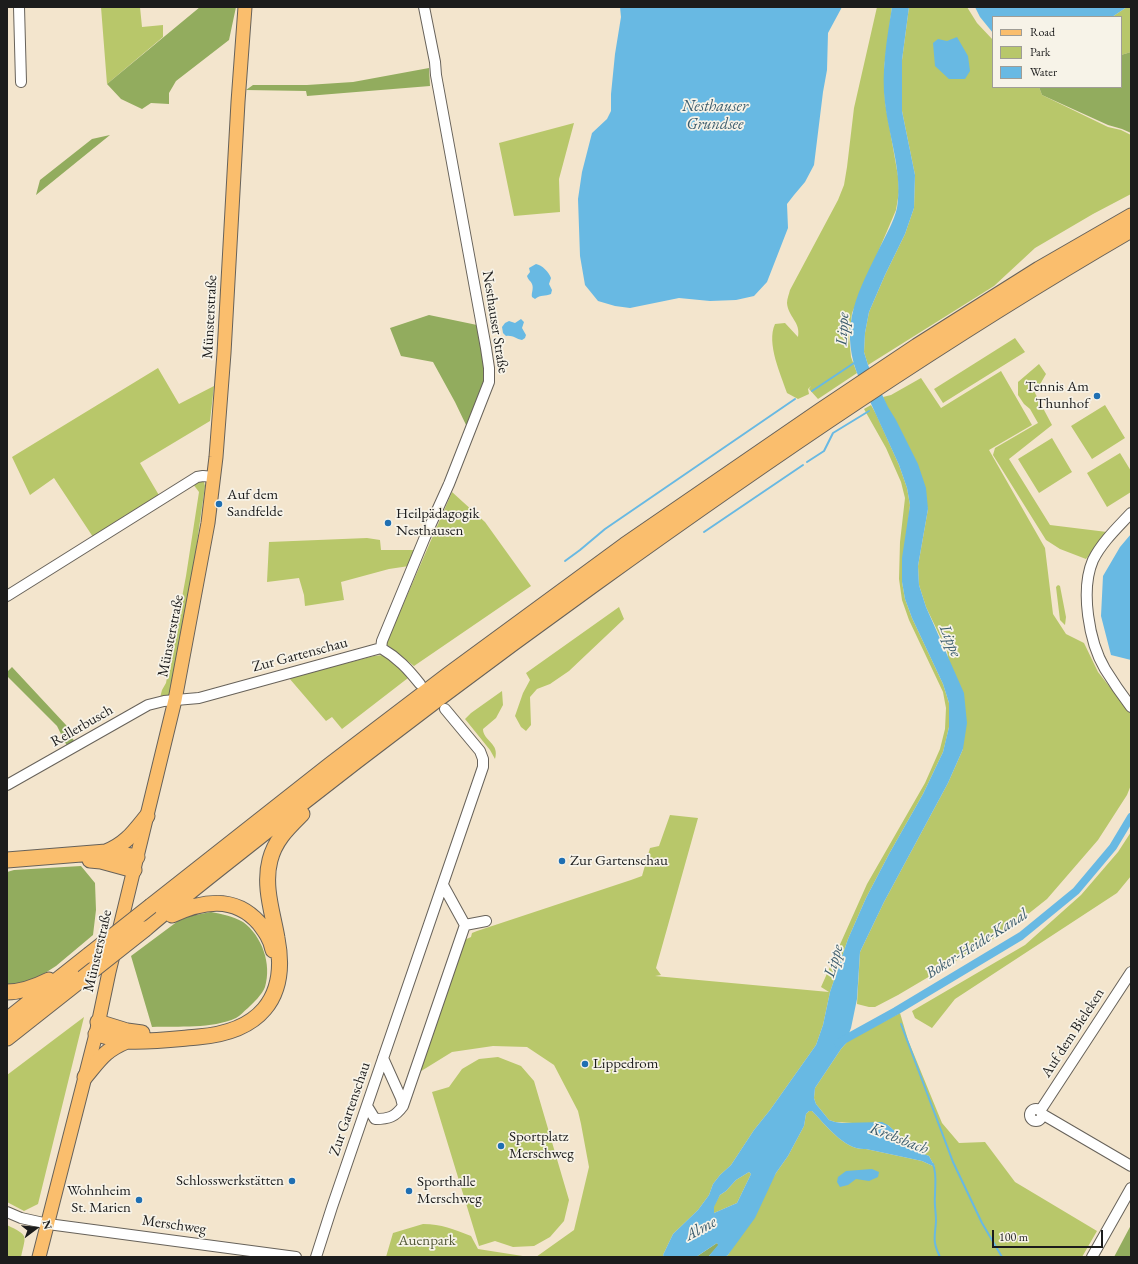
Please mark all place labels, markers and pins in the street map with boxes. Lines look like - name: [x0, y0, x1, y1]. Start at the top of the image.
- place label: Tennis Am Thunhof: [1025, 378, 1089, 413]
- marker: Tennis Am Thunhof: [1092, 391, 1102, 401]
- place label: Auf dem Sandfelde: [227, 486, 283, 521]
- marker: Auf dem Sandfelde: [214, 499, 224, 509]
- place label: Heilpädagogik Nesthausen: [396, 505, 480, 540]
- marker: Heilpädagogik Nesthausen: [383, 518, 393, 528]
- place label: Zur Gartenschau: [570, 852, 668, 870]
- marker: Zur Gartenschau: [557, 856, 567, 866]
- place label: Lippedrom: [593, 1055, 658, 1073]
- marker: Lippedrom: [580, 1059, 590, 1069]
- place label: Sportplatz Merschweg: [509, 1128, 574, 1163]
- marker: Sportplatz Merschweg: [496, 1141, 506, 1151]
- place label: Schlosswerkstätten: [176, 1172, 284, 1190]
- place label: Sporthalle Merschweg: [417, 1173, 482, 1208]
- marker: Schlosswerkstätten: [287, 1176, 297, 1186]
- place label: Wohnheim St. Marien: [67, 1182, 131, 1217]
- marker: Sporthalle Merschweg: [404, 1186, 414, 1196]
- marker: Wohnheim St. Marien: [134, 1195, 144, 1205]

